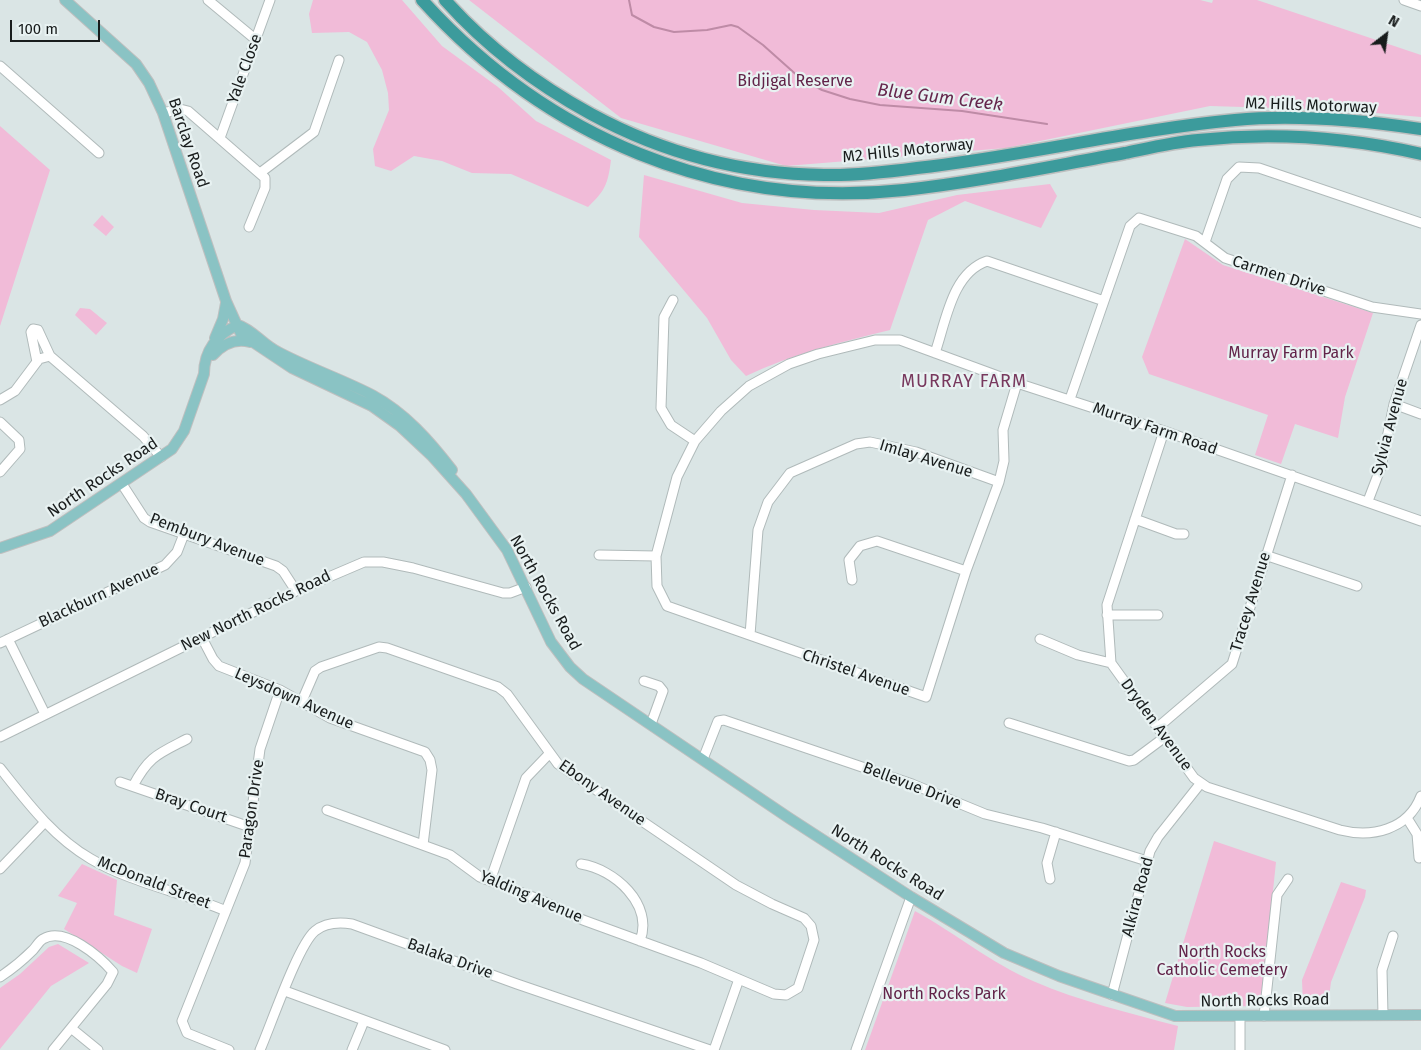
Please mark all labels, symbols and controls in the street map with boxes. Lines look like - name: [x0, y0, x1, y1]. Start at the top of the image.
- scale bar: [12, 10, 102, 42]
- north arrow: [1361, 10, 1411, 60]
- text: N: [1385, 12, 1402, 31]
- text: 100 m: [18, 20, 58, 38]
- street label: Yale Close: [224, 32, 266, 106]
- park label: Bidjigal Reserve: [737, 72, 853, 92]
- water label: Blue Gum Creek: [876, 80, 1004, 116]
- street label: M2 Hills Motorway: [1245, 94, 1377, 118]
- street label: Barclay Road: [164, 96, 212, 190]
- street label: M2 Hills Motorway: [842, 135, 974, 167]
- street label: Carmen Drive: [1230, 252, 1328, 300]
- park label: Murray Farm Park: [1228, 344, 1354, 364]
- district label: MURRAY FARM: [900, 371, 1028, 393]
- street label: Sylvia Avenue: [1368, 377, 1412, 477]
- street label: Murray Farm Road: [1090, 399, 1220, 459]
- street label: North Rocks Road: [44, 434, 162, 522]
- street label: Imlay Avenue: [877, 436, 975, 482]
- street label: Pembury Avenue: [147, 509, 267, 571]
- street label: North Rocks Road: [505, 532, 585, 654]
- street label: Tracey Avenue: [1227, 550, 1275, 654]
- street label: Blackburn Avenue: [36, 560, 162, 632]
- street label: New North Rocks Road: [178, 566, 334, 656]
- street label: Christel Avenue: [800, 646, 912, 700]
- street label: Leysdown Avenue: [231, 664, 357, 734]
- street label: Dryden Avenue: [1116, 675, 1196, 775]
- street label: Ebony Avenue: [555, 756, 649, 830]
- street label: Paragon Drive: [236, 758, 268, 860]
- street label: Bellevue Drive: [860, 758, 964, 814]
- street label: Bray Court: [152, 785, 230, 827]
- street label: North Rocks Road: [827, 821, 947, 905]
- street label: McDonald Street: [95, 853, 213, 913]
- street label: Alkira Road: [1118, 855, 1158, 939]
- street label: Yalding Avenue: [477, 867, 585, 927]
- street label: Balaka Drive: [404, 935, 496, 983]
- park label: North Rocks Catholic Cemetery: [1156, 943, 1288, 981]
- park label: North Rocks Park: [882, 985, 1006, 1005]
- street label: North Rocks Road: [1200, 990, 1330, 1012]

